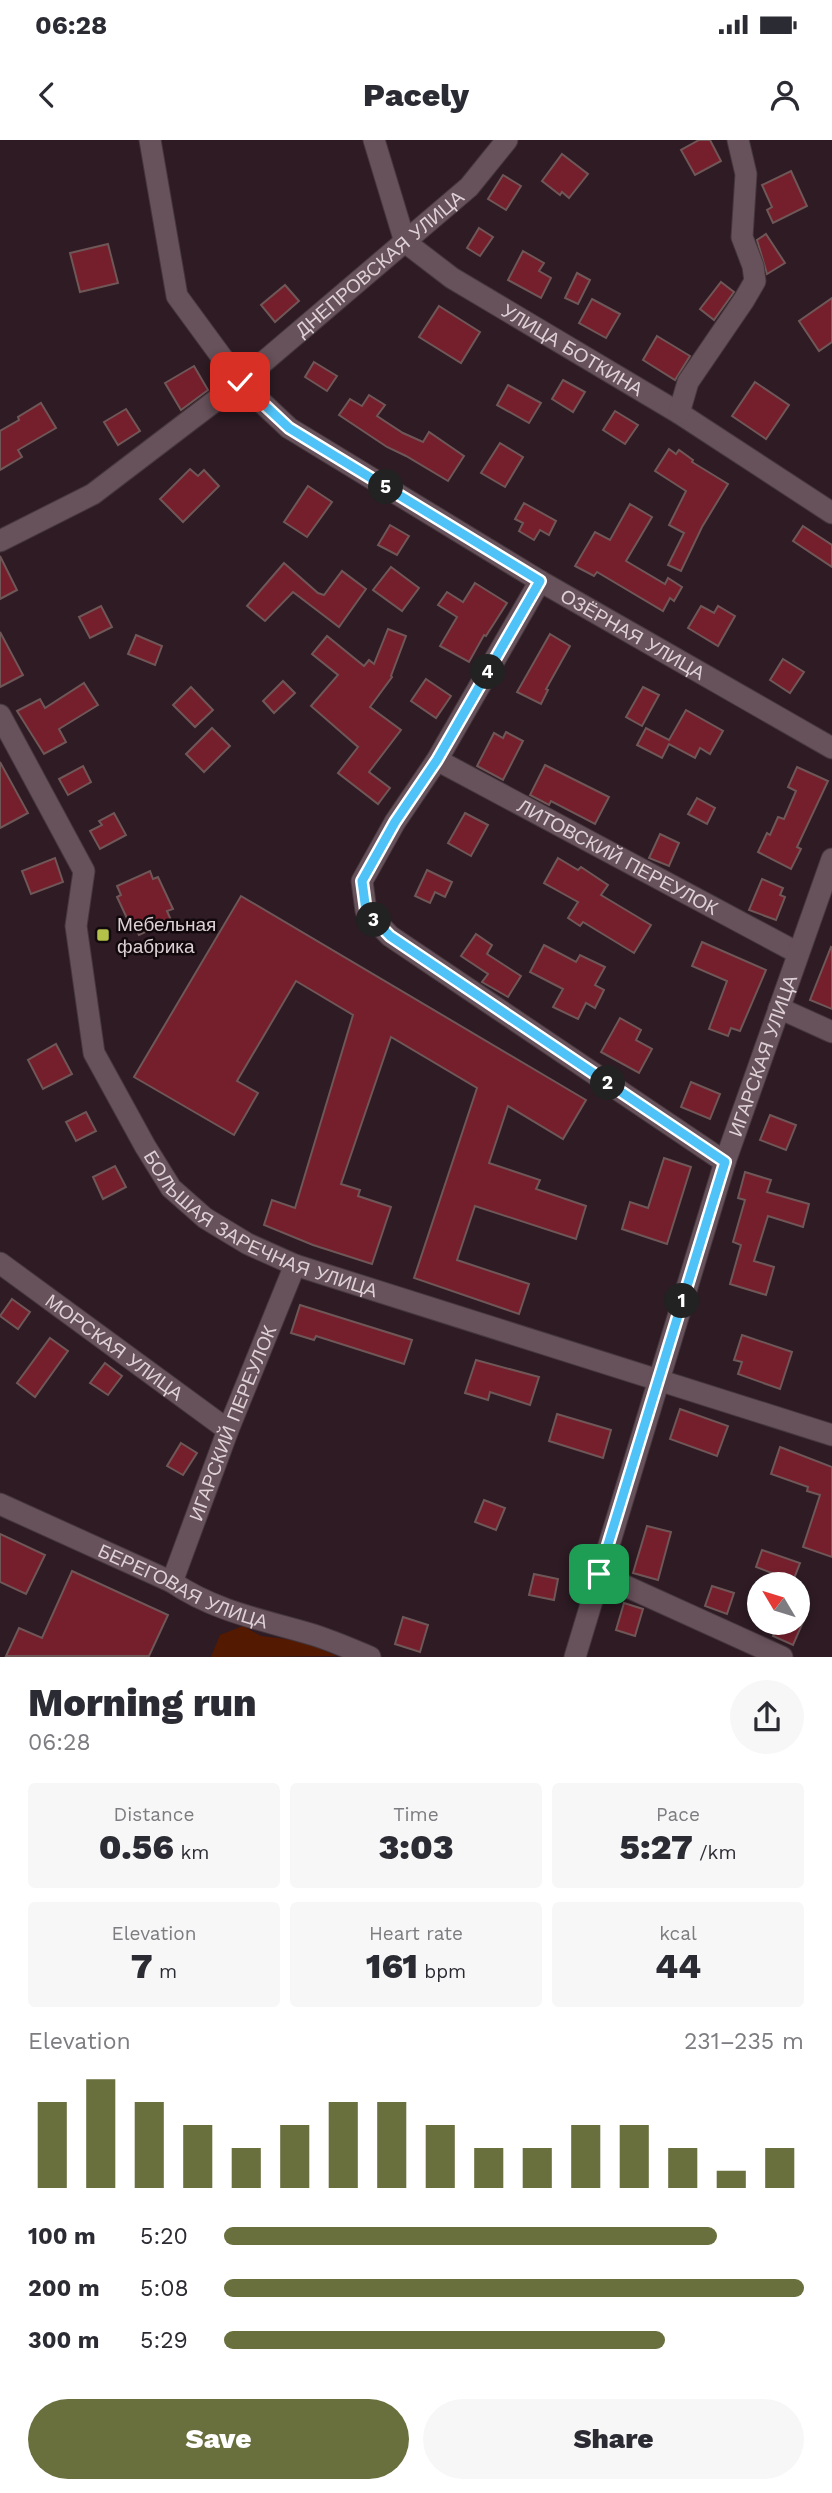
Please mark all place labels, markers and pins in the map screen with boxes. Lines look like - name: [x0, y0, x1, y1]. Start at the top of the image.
- pin: [210, 352, 270, 412]
- pin: 5: [368, 470, 404, 504]
- pin: 4: [470, 654, 505, 690]
- pin: 3: [356, 902, 392, 938]
- place label: Мебельная фабрика: [117, 913, 216, 958]
- marker: Мебельная фабрика: [95, 927, 111, 943]
- pin: 2: [590, 1066, 626, 1100]
- pin: 1: [664, 1284, 700, 1318]
- pin: [569, 1544, 629, 1604]

